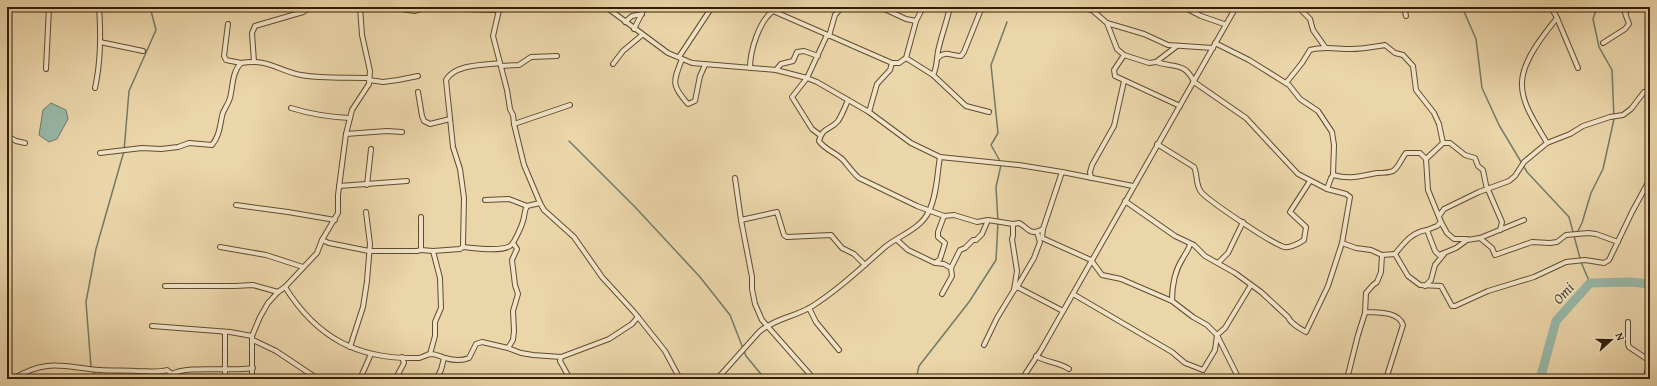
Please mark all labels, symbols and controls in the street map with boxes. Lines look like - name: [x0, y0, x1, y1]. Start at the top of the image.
- water label: Omi: [1547, 277, 1579, 309]
- north arrow: [1591, 320, 1631, 360]
- text: N: [1612, 330, 1629, 343]

